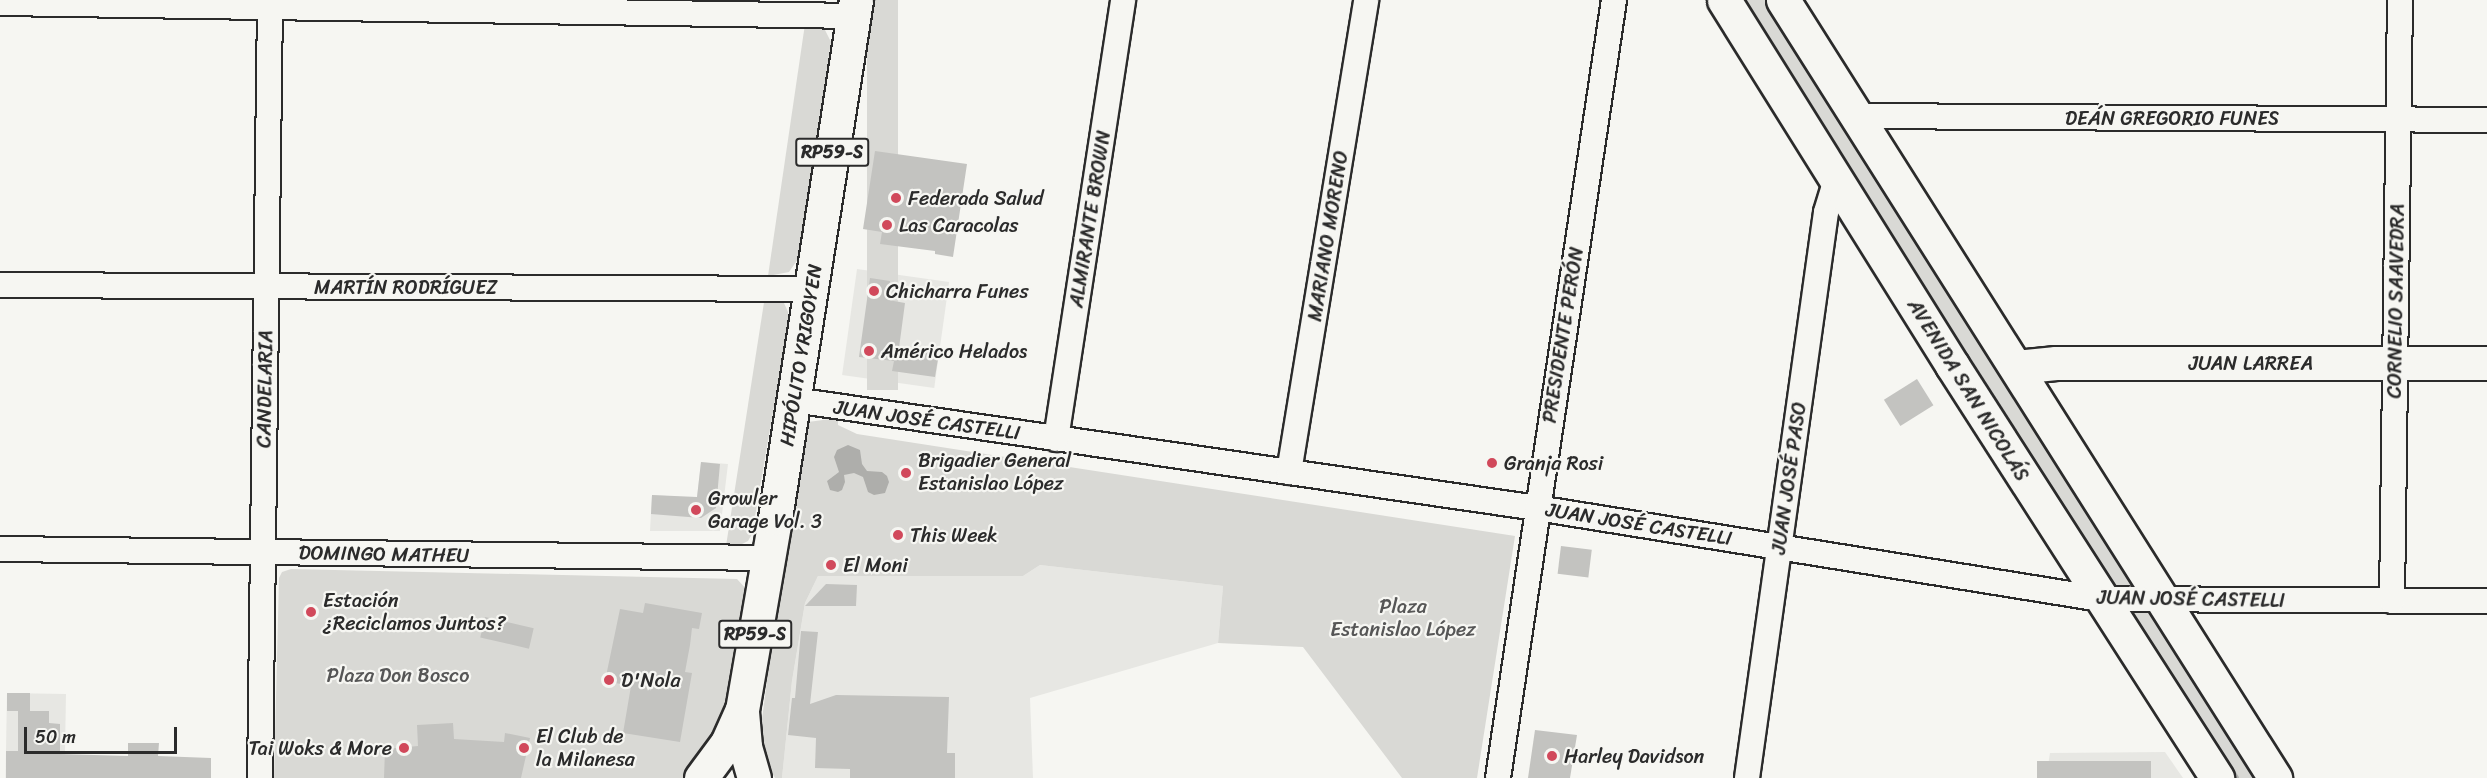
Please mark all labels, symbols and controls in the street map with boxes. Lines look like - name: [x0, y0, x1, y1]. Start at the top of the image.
- street label: DEÁN GREGORIO FUNES: [2066, 106, 2278, 130]
- street label: ALMIRANTE BROWN: [1064, 129, 1116, 309]
- road number: RP59-S: [794, 137, 870, 167]
- street label: MARIANO MORENO: [1303, 149, 1353, 323]
- place label: Federada Salud: [908, 186, 1044, 210]
- marker: Federada Salud: [889, 191, 903, 205]
- street label: CORNELIO SAAVEDRA: [2382, 203, 2410, 399]
- place label: Las Caracolas: [899, 213, 1018, 237]
- marker: Las Caracolas: [880, 218, 894, 232]
- street label: PRESIDENTE PERÓN: [1537, 246, 1589, 424]
- street label: HIPÓLITO YRIGOYEN: [775, 262, 827, 448]
- street label: MARTÍN RODRÍGUEZ: [314, 275, 498, 299]
- place label: Chicharra Funes: [886, 279, 1028, 303]
- marker: Chicharra Funes: [867, 284, 881, 298]
- street label: AVENIDA SAN NICOLÁS: [1901, 293, 2035, 487]
- street label: CANDELARIA: [252, 330, 278, 448]
- place label: Américo Helados: [881, 339, 1028, 363]
- marker: Américo Helados: [862, 344, 876, 358]
- street label: JUAN LARREA: [2189, 351, 2313, 375]
- street label: JUAN JOSÉ CASTELLI: [832, 395, 1022, 445]
- street label: JUAN JOSÉ PASO: [1766, 400, 1812, 556]
- place label: Brigadier General Estanislao López: [918, 449, 1072, 496]
- place label: Granja Rosi: [1504, 451, 1604, 475]
- marker: Granja Rosi: [1485, 456, 1499, 470]
- marker: Brigadier General Estanislao López: [899, 466, 913, 480]
- place label: Growler Garage Vol. 3: [708, 486, 822, 533]
- street label: JUAN JOSÉ CASTELLI: [1544, 497, 1734, 551]
- marker: Growler Garage Vol. 3: [689, 503, 703, 517]
- place label: This Week: [910, 523, 998, 547]
- marker: This Week: [891, 528, 905, 542]
- street label: DOMINGO MATHEU: [298, 541, 470, 567]
- place label: El Moni: [843, 553, 908, 577]
- marker: El Moni: [824, 558, 838, 572]
- street label: JUAN JOSÉ CASTELLI: [2096, 585, 2286, 613]
- place label: Estación ¿Reciclamos Juntos?: [323, 588, 505, 635]
- park label: Plaza Estanislao López: [1330, 594, 1476, 641]
- marker: Estación ¿Reciclamos Juntos?: [304, 605, 318, 619]
- road number: RP59-S: [718, 619, 792, 649]
- park label: Plaza Don Bosco: [327, 663, 469, 687]
- place label: D'Nola: [621, 668, 680, 692]
- marker: D'Nola: [602, 673, 616, 687]
- scale bar: [27, 715, 180, 753]
- text: 50 m: [35, 721, 76, 753]
- place label: El Club de la Milanesa: [536, 724, 633, 771]
- place label: Tai Woks & More: [248, 736, 392, 760]
- marker: Tai Woks & More: [397, 741, 411, 755]
- marker: El Club de la Milanesa: [517, 741, 531, 755]
- place label: Harley Davidson: [1564, 744, 1704, 768]
- marker: Harley Davidson: [1545, 749, 1559, 763]

